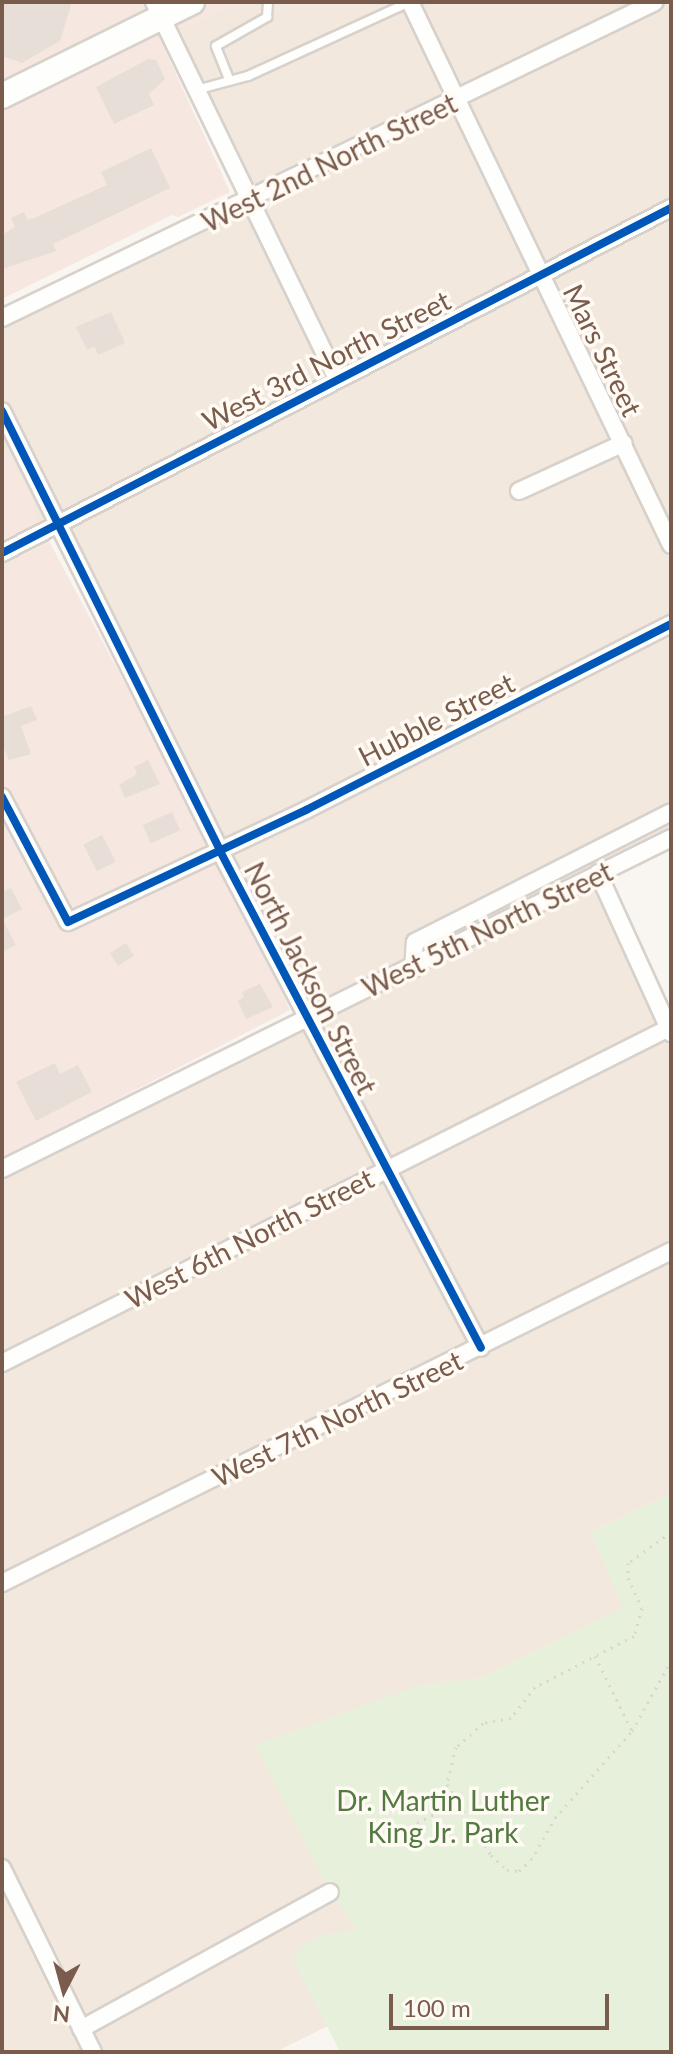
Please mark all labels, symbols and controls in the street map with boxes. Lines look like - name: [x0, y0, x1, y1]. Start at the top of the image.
- street label: West 2nd North Street: [196, 86, 462, 238]
- street label: Mars Street: [557, 279, 649, 421]
- street label: West 3rd North Street: [196, 283, 456, 437]
- street label: Hubble Street: [352, 665, 520, 773]
- street label: West 5th North Street: [356, 854, 618, 1004]
- street label: North Jackson Street: [238, 856, 384, 1100]
- street label: West 6th North Street: [119, 1161, 379, 1315]
- street label: West 7th North Street: [206, 1343, 468, 1493]
- park label: Dr. Martin Luther King Jr. Park: [336, 1783, 550, 1849]
- north arrow: [24, 1950, 104, 2030]
- scale bar: [393, 1978, 613, 2028]
- text: 100 m: [403, 1993, 471, 2022]
- text: N: [52, 2000, 71, 2029]

